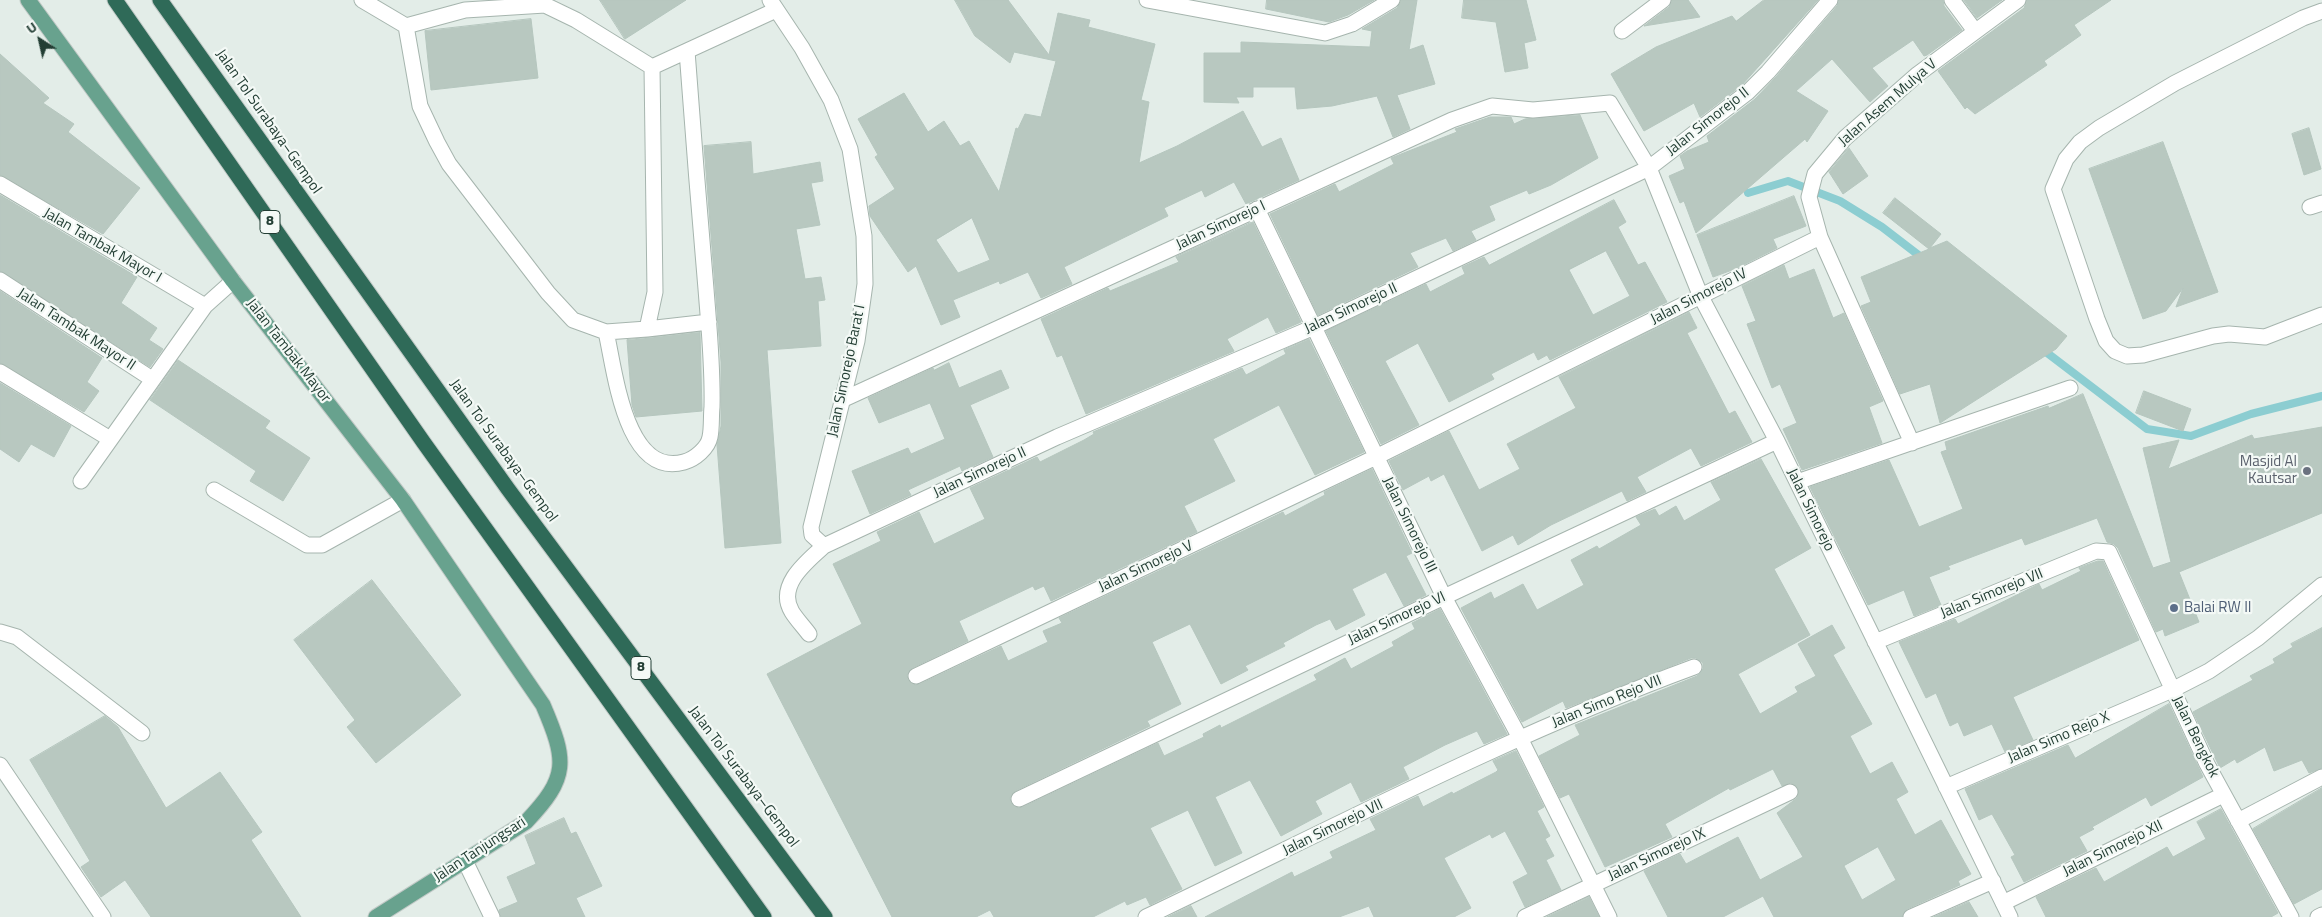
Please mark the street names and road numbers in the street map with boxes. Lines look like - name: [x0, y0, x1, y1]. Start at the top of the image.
- street label: Jalan Tol Surabaya–Gempol: [211, 46, 325, 198]
- street label: Jalan Asem Mulya V: [1835, 55, 1941, 151]
- street label: Jalan Simorejo II: [1663, 84, 1753, 160]
- street label: Jalan Simorejo I: [1173, 197, 1269, 255]
- street label: Jalan Tambak Mayor I: [40, 205, 164, 287]
- road number: 8: [260, 210, 280, 233]
- street label: Jalan Simorejo IV: [1648, 265, 1750, 329]
- street label: Jalan Simorejo II: [1302, 280, 1400, 338]
- street label: Jalan Tambak Mayor II: [13, 285, 139, 375]
- street label: Jalan Tambak Mayor: [242, 295, 334, 407]
- street label: Jalan Simorejo Barat I: [824, 303, 870, 439]
- street label: Jalan Tol Surabaya–Gempol: [445, 376, 561, 526]
- street label: Jalan Simorejo II: [931, 444, 1029, 502]
- street label: Jalan Simorejo: [1782, 466, 1838, 554]
- street label: Jalan Simorejo III: [1378, 474, 1440, 576]
- street label: Jalan Simorejo V: [1096, 537, 1196, 597]
- street label: Jalan Simorejo VII: [1938, 565, 2046, 623]
- street label: Jalan Simorejo VI: [1345, 589, 1449, 649]
- road number: 8: [631, 656, 651, 680]
- street label: Jalan Simo Rejo VII: [1550, 672, 1664, 732]
- street label: Jalan Bengkok: [2167, 693, 2223, 781]
- street label: Jalan Tol Surabaya–Gempol: [684, 703, 802, 851]
- street label: Jalan Simo Rejo X: [2005, 708, 2113, 768]
- street label: Jalan Simorejo VII: [1280, 796, 1386, 860]
- street label: Jalan Tanjungsari: [431, 814, 529, 886]
- street label: Jalan Simorejo XII: [2060, 817, 2166, 881]
- street label: Jalan Simorejo IX: [1606, 825, 1708, 885]

